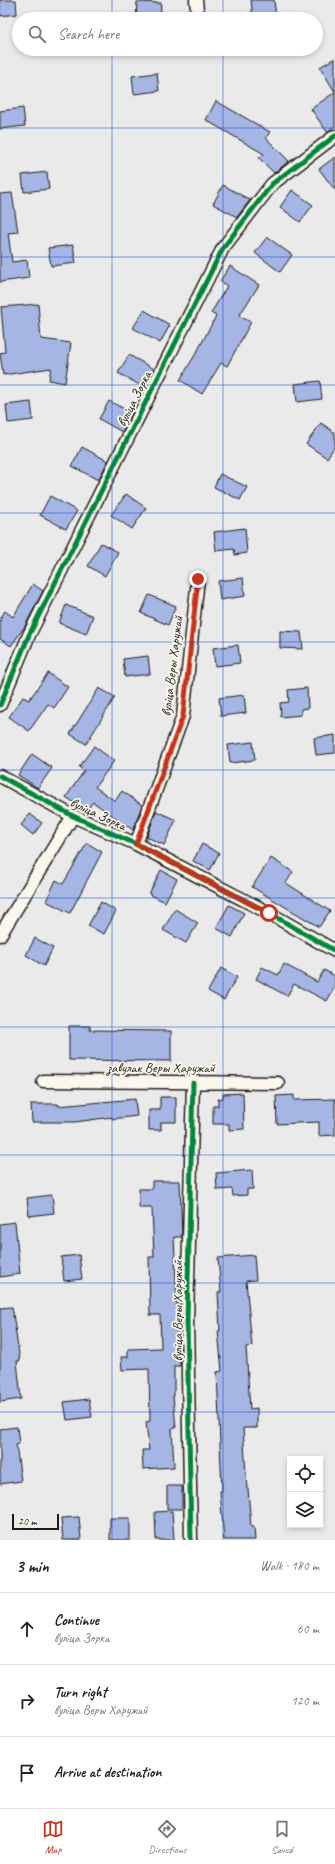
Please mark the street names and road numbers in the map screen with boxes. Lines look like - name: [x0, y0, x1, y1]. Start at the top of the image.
- street label: вуліца Зорка: [113, 367, 156, 429]
- street label: вуліца Веры Харужай: [157, 614, 187, 717]
- street label: вуліца Зорка: [67, 794, 130, 835]
- street label: завулак Веры Харужай: [105, 1059, 216, 1076]
- street label: вуліца Веры Харужай: [169, 1259, 186, 1362]

